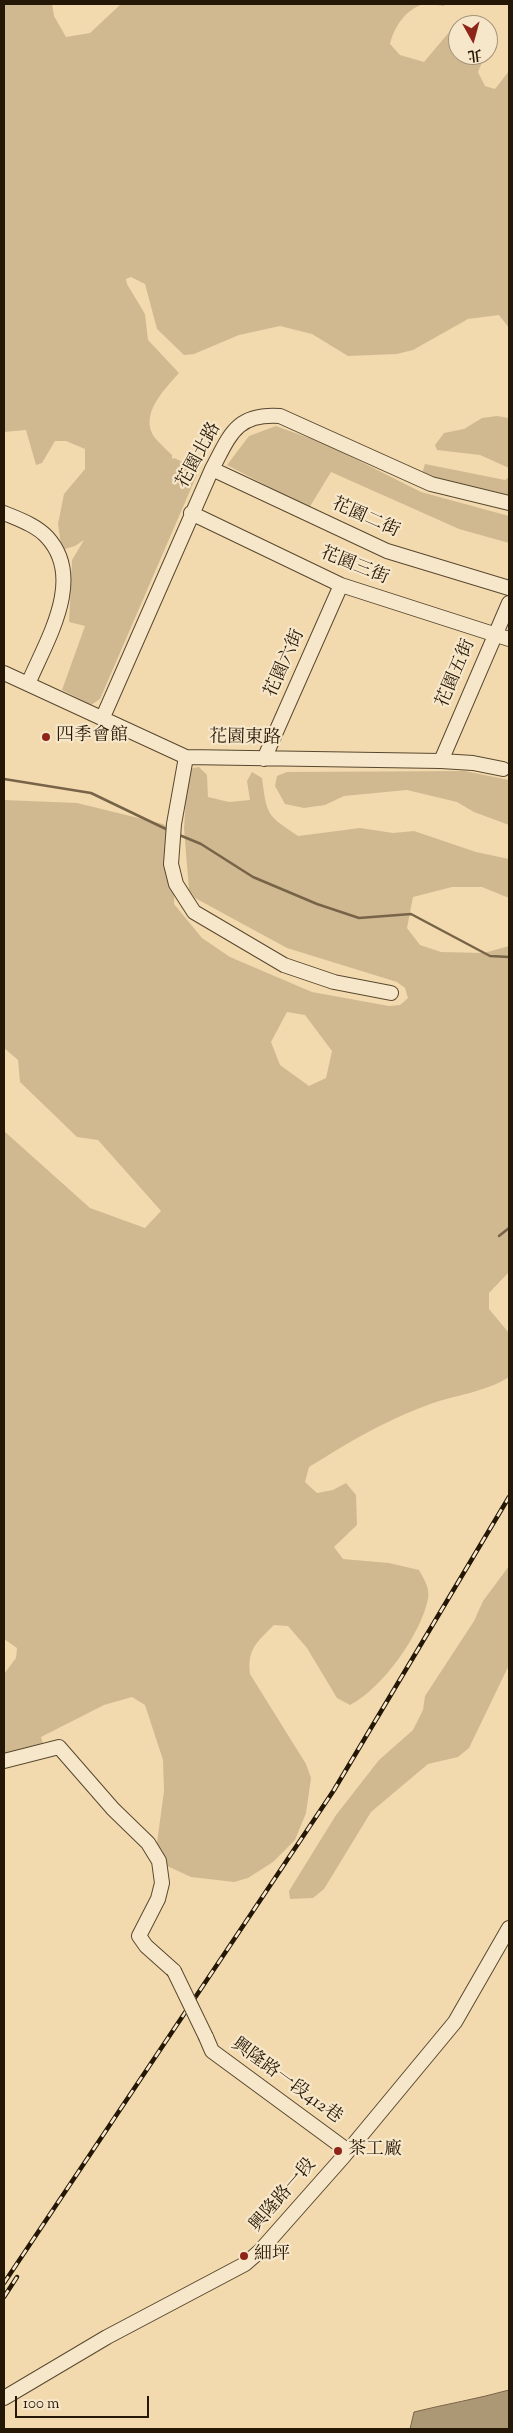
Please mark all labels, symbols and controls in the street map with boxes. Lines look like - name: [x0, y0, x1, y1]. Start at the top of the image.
- north arrow: [448, 15, 498, 65]
- text: 北: [467, 43, 483, 65]
- street label: 花園北路: [173, 419, 227, 493]
- street label: 花園二街: [328, 494, 402, 544]
- street label: 花園三街: [317, 544, 391, 590]
- street label: 花園六街: [261, 627, 311, 701]
- street label: 花園五街: [433, 637, 481, 711]
- place label: 四季會館: [56, 726, 128, 748]
- street label: 花園東路: [209, 728, 281, 750]
- marker: 四季會館: [40, 731, 52, 743]
- street label: 興隆路一段412巷: [226, 2035, 346, 2129]
- place label: 茶工廠: [348, 2140, 402, 2162]
- marker: 茶工廠: [332, 2145, 344, 2157]
- street label: 興隆路一段: [246, 2155, 322, 2237]
- place label: 細坪: [254, 2245, 290, 2267]
- marker: 細坪: [238, 2250, 250, 2262]
- scale bar: [18, 2386, 151, 2418]
- text: 100 m: [23, 2394, 59, 2415]

